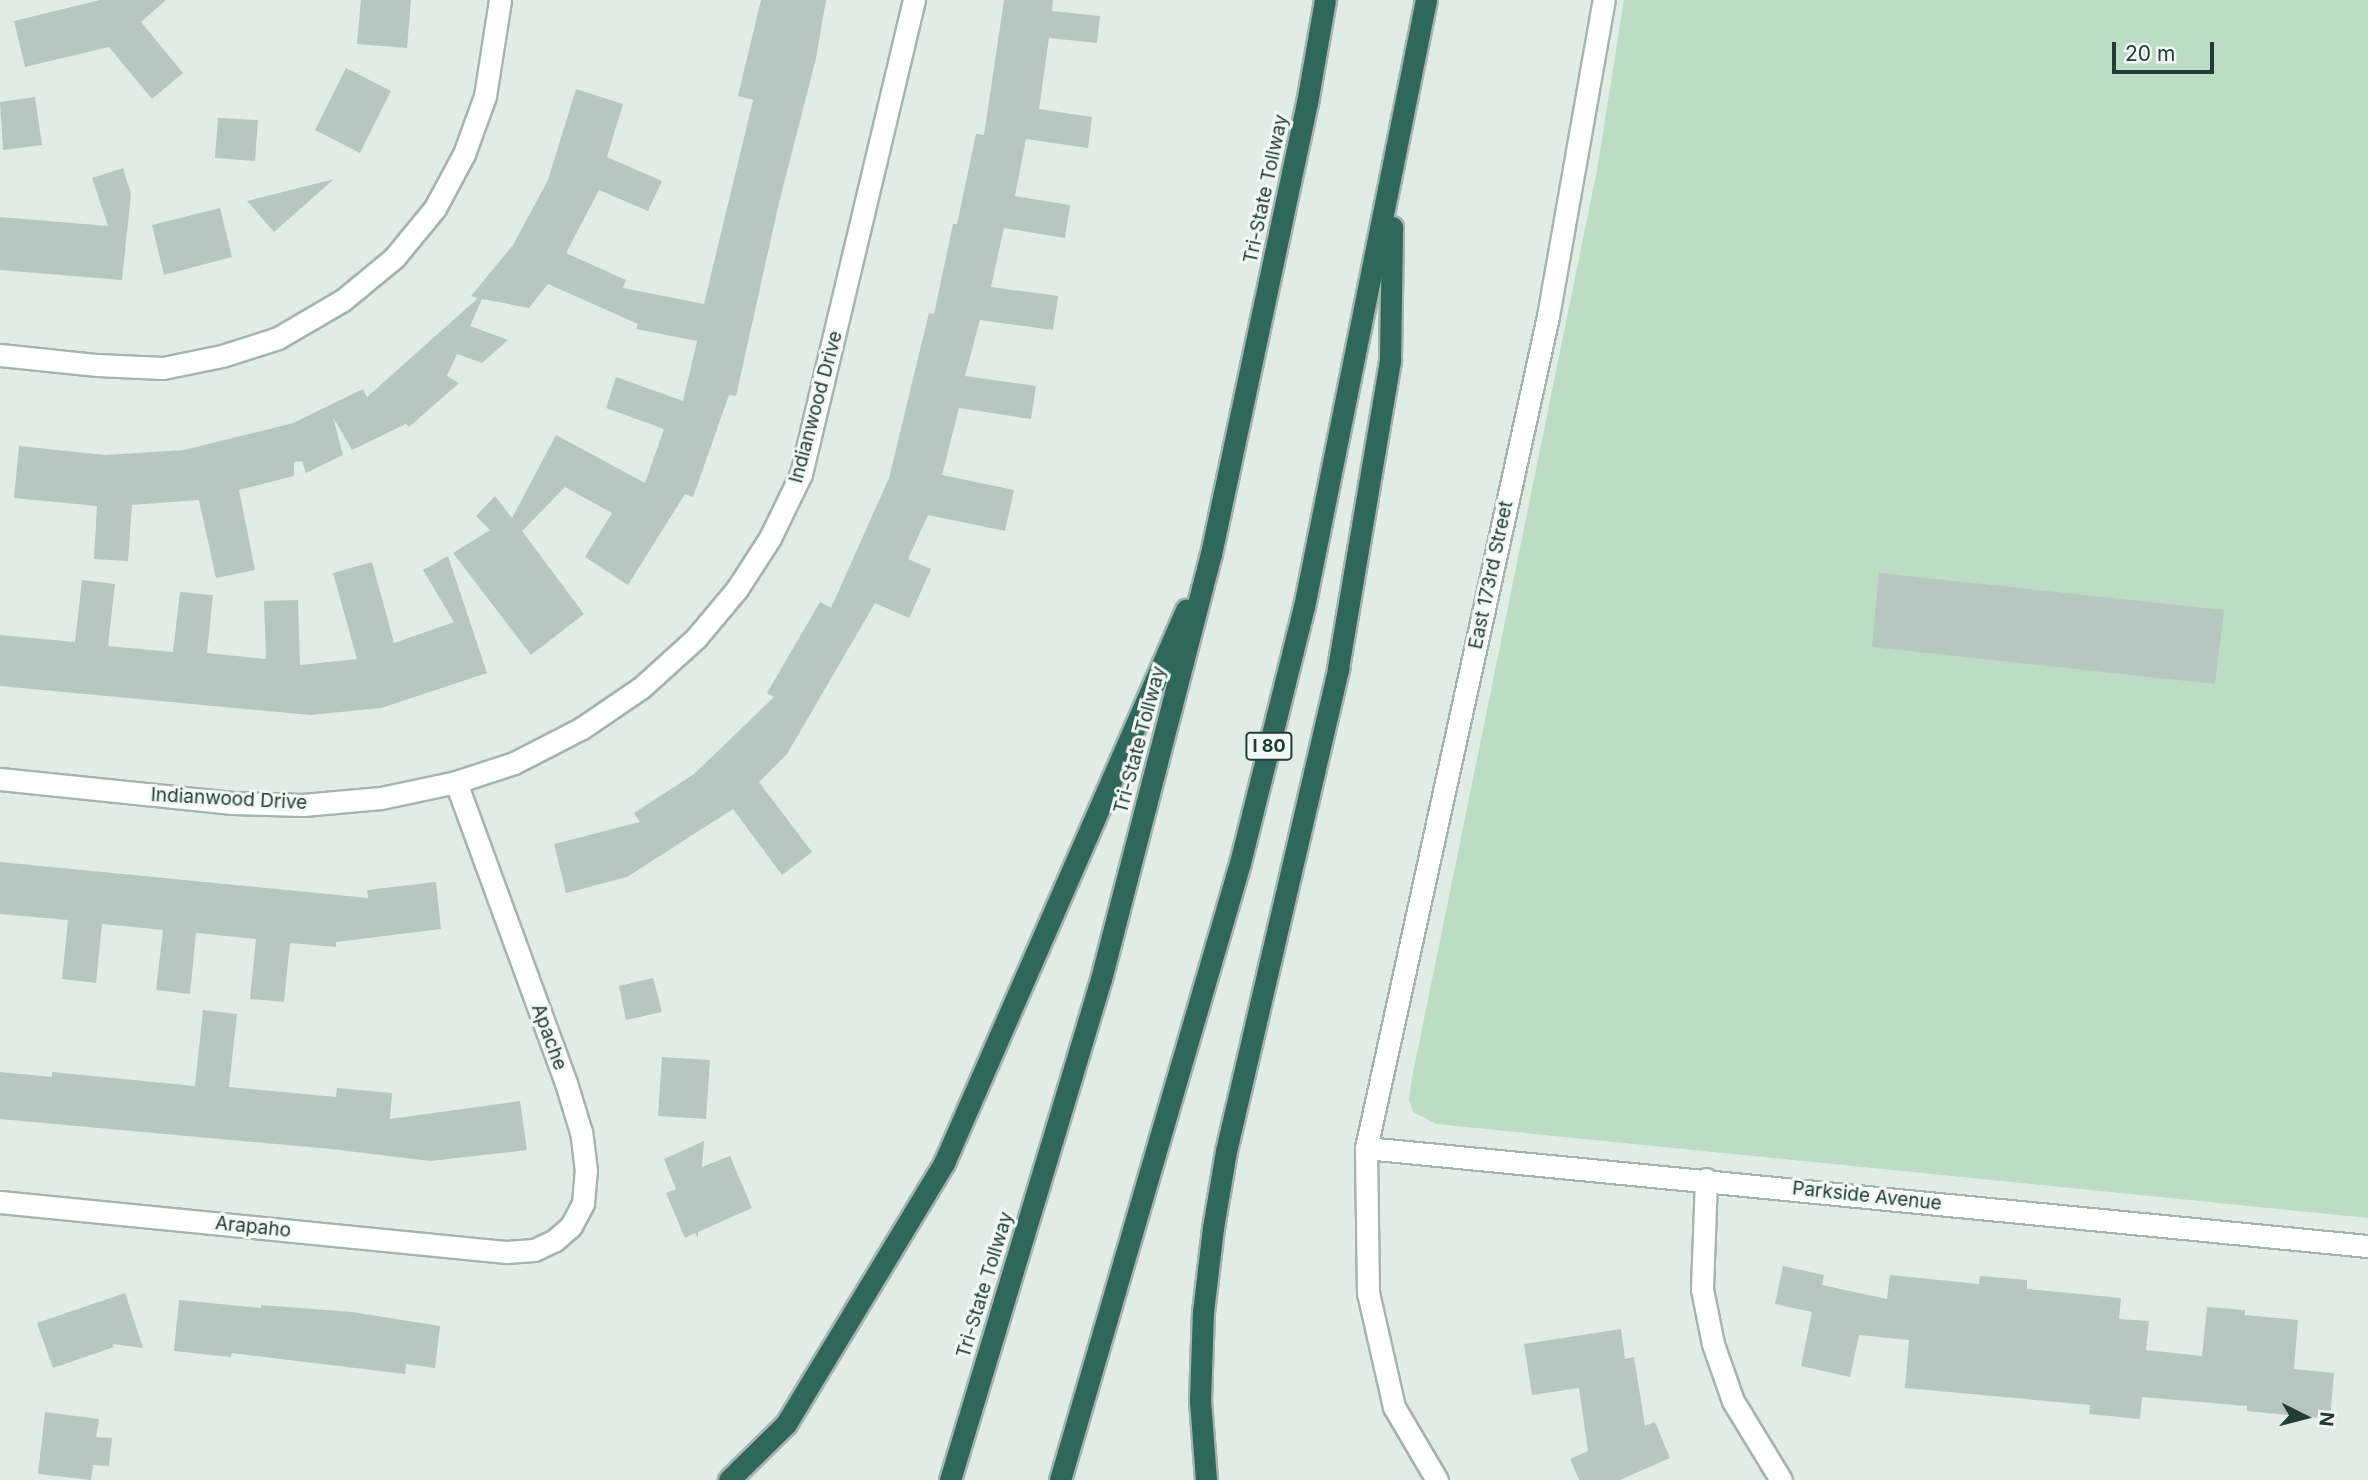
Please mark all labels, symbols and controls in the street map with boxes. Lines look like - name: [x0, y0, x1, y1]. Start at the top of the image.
- scale bar: [2116, 28, 2218, 72]
- text: 20 m: [2125, 41, 2175, 66]
- street label: Tri-State Tollway: [1239, 112, 1293, 266]
- street label: Indianwood Drive: [785, 328, 847, 486]
- street label: East 173rd Street: [1464, 499, 1518, 651]
- street label: Tri-State Tollway: [1109, 664, 1171, 816]
- road number: I 80: [1244, 732, 1294, 760]
- street label: Indianwood Drive: [150, 784, 308, 814]
- street label: Apache: [527, 1001, 571, 1073]
- street label: Parkside Avenue: [1791, 1177, 1943, 1215]
- street label: Tri-State Tollway: [952, 1209, 1018, 1361]
- street label: Arapaho: [214, 1212, 292, 1242]
- north arrow: [2270, 1382, 2340, 1452]
- text: N: [2314, 1411, 2339, 1428]

